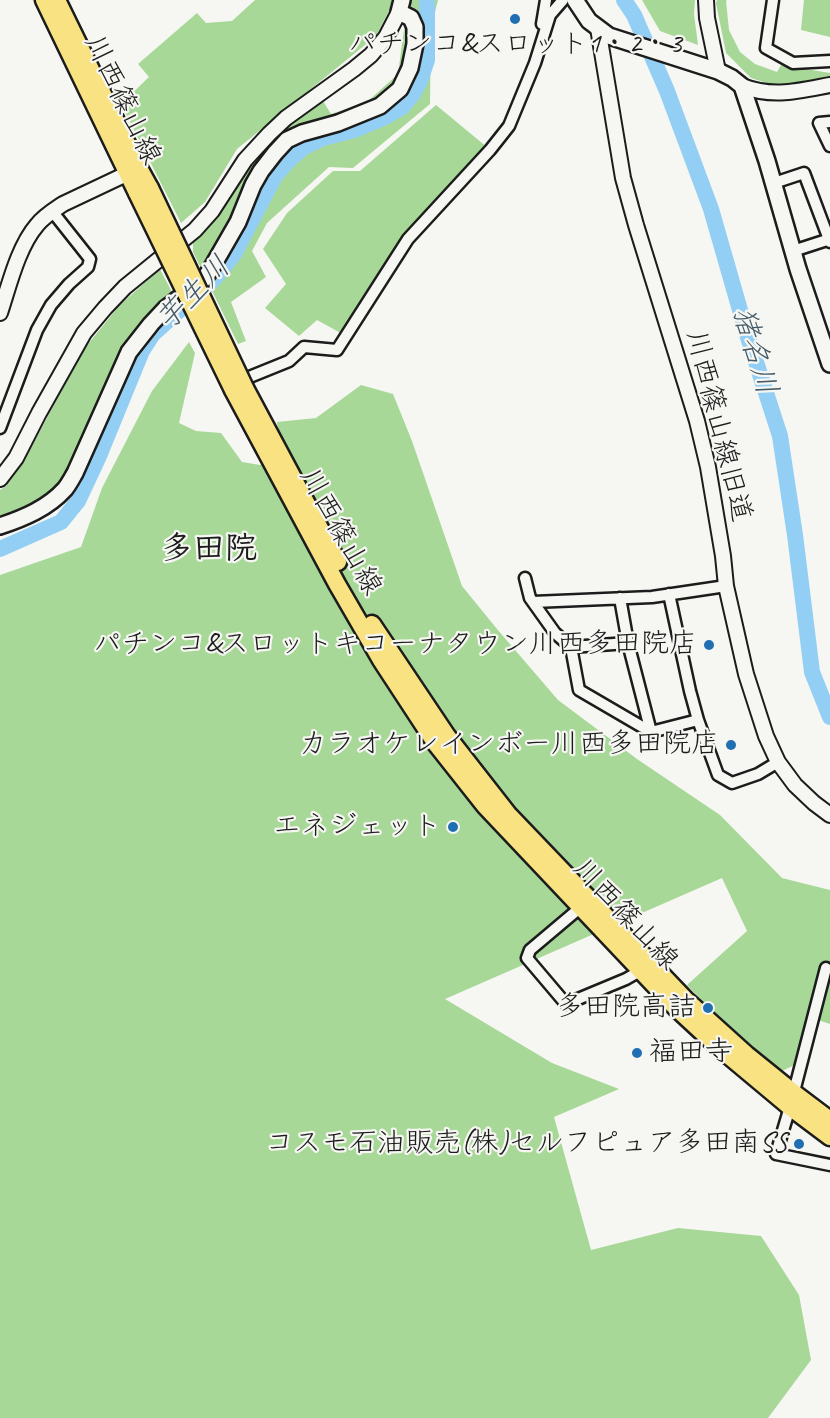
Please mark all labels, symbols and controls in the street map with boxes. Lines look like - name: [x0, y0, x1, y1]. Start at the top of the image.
- marker: パチンコ&スロット1・2・3: [508, 12, 522, 26]
- place label: パチンコ&スロット1・2・3: [348, 28, 682, 62]
- street label: 川西篠山線: [76, 30, 168, 170]
- water label: 芋生川: [149, 249, 239, 339]
- water label: 猪名川: [724, 303, 784, 399]
- street label: 川西篠山線旧道: [678, 327, 758, 525]
- street label: 川西篠山線: [291, 463, 389, 601]
- district label: 多田院: [161, 531, 257, 569]
- place label: パチンコ&スロットキコーナタウン川西多田院店: [93, 628, 697, 662]
- marker: パチンコ&スロットキコーナタウン川西多田院店: [702, 638, 716, 652]
- place label: カラオケレインボー川西多田院店: [299, 728, 719, 762]
- marker: カラオケレインボー川西多田院店: [724, 738, 738, 752]
- place label: エネジェット: [273, 810, 441, 844]
- marker: エネジェット: [446, 820, 460, 834]
- street label: 川西篠山線: [565, 852, 685, 978]
- place label: 多田院高詰: [556, 991, 696, 1025]
- marker: 多田院高詰: [701, 1001, 715, 1015]
- place label: 福田寺: [649, 1036, 733, 1070]
- marker: 福田寺: [630, 1046, 644, 1060]
- place label: コスモ石油販売(株)セルフピュア多田南SS: [265, 1127, 787, 1161]
- marker: コスモ石油販売(株)セルフピュア多田南SS: [792, 1137, 806, 1151]

